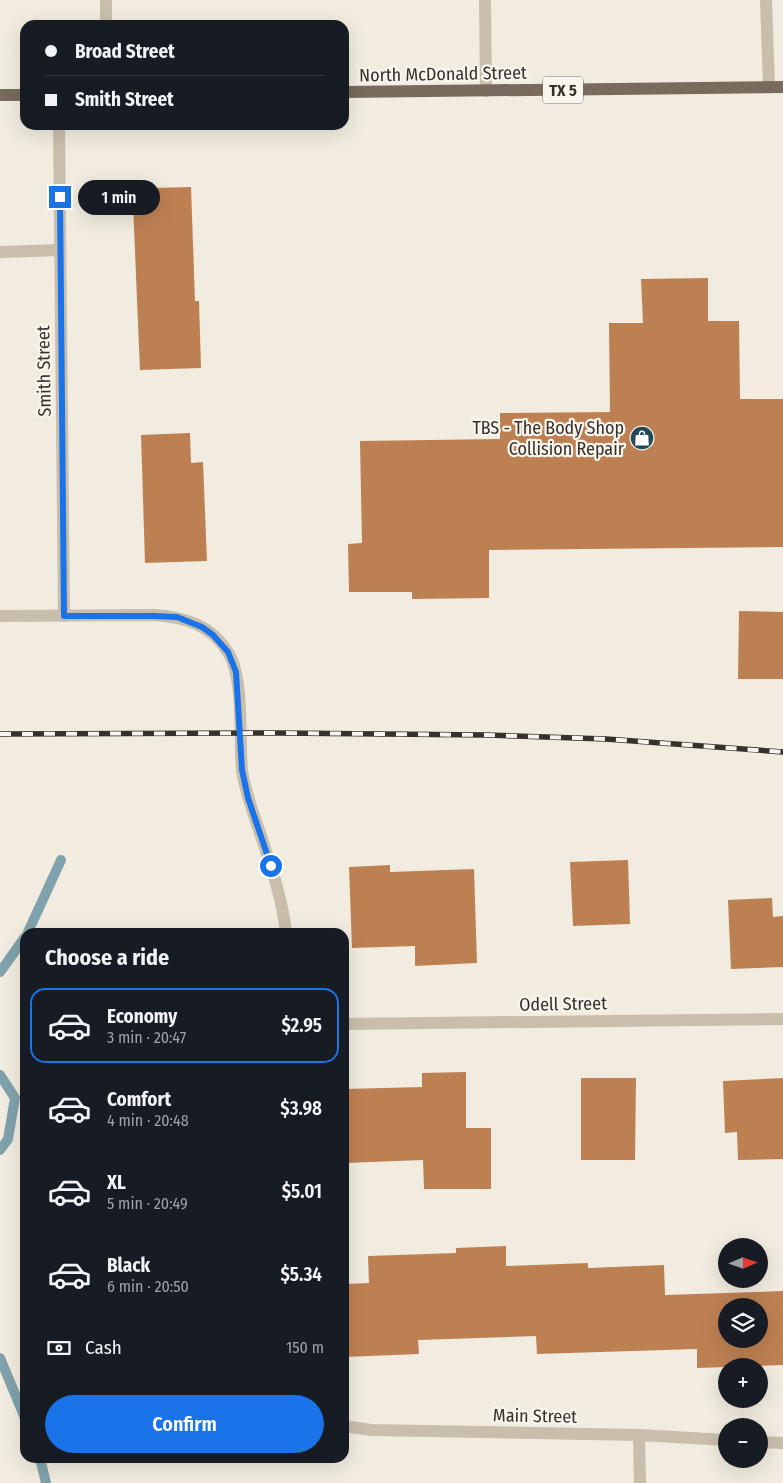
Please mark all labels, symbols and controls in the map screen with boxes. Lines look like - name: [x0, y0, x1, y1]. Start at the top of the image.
- text: Broad Street: [75, 40, 175, 63]
- street label: North McDonald Street: [359, 62, 527, 86]
- road number: TX 5: [543, 76, 583, 104]
- text: Smith Street: [75, 88, 174, 111]
- callout: 1 min: [78, 180, 160, 214]
- route end: [49, 186, 71, 208]
- text: 1 min: [102, 188, 136, 207]
- street label: Smith Street: [32, 325, 56, 417]
- place label: TBS - The Body Shop Collision Repair: [473, 417, 625, 460]
- shop icon: TBS - The Body Shop Collision Repair: [629, 425, 655, 451]
- route start: [260, 855, 282, 877]
- text: Choose a ride: [45, 944, 169, 971]
- street label: Odell Street: [519, 992, 607, 1016]
- icon: car: [47, 1003, 92, 1048]
- text: Economy: [107, 1005, 177, 1028]
- text: $2.95: [281, 1014, 322, 1037]
- text: 3 min · 20:47: [107, 1028, 186, 1047]
- icon: car: [47, 1086, 92, 1131]
- text: Comfort: [107, 1088, 171, 1111]
- text: $3.98: [280, 1097, 322, 1120]
- text: 4 min · 20:48: [107, 1111, 189, 1130]
- icon: car: [47, 1169, 92, 1214]
- text: XL: [107, 1171, 126, 1194]
- text: $5.01: [282, 1180, 322, 1203]
- text: 5 min · 20:49: [107, 1194, 188, 1213]
- north arrow: [718, 1238, 768, 1288]
- map controls: [718, 1238, 768, 1468]
- icon: car: [47, 1252, 92, 1297]
- text: Black: [107, 1254, 150, 1277]
- text: $5.34: [280, 1263, 322, 1286]
- text: 6 min · 20:50: [107, 1277, 189, 1296]
- button: layers: [718, 1298, 768, 1348]
- icon: cash: [45, 1334, 73, 1362]
- text: Cash: [85, 1336, 122, 1359]
- text: 150 m: [286, 1338, 324, 1357]
- button: +: [718, 1358, 768, 1408]
- button: Confirm: [45, 1395, 324, 1453]
- street label: Main Street: [493, 1404, 577, 1428]
- button: −: [718, 1418, 768, 1468]

